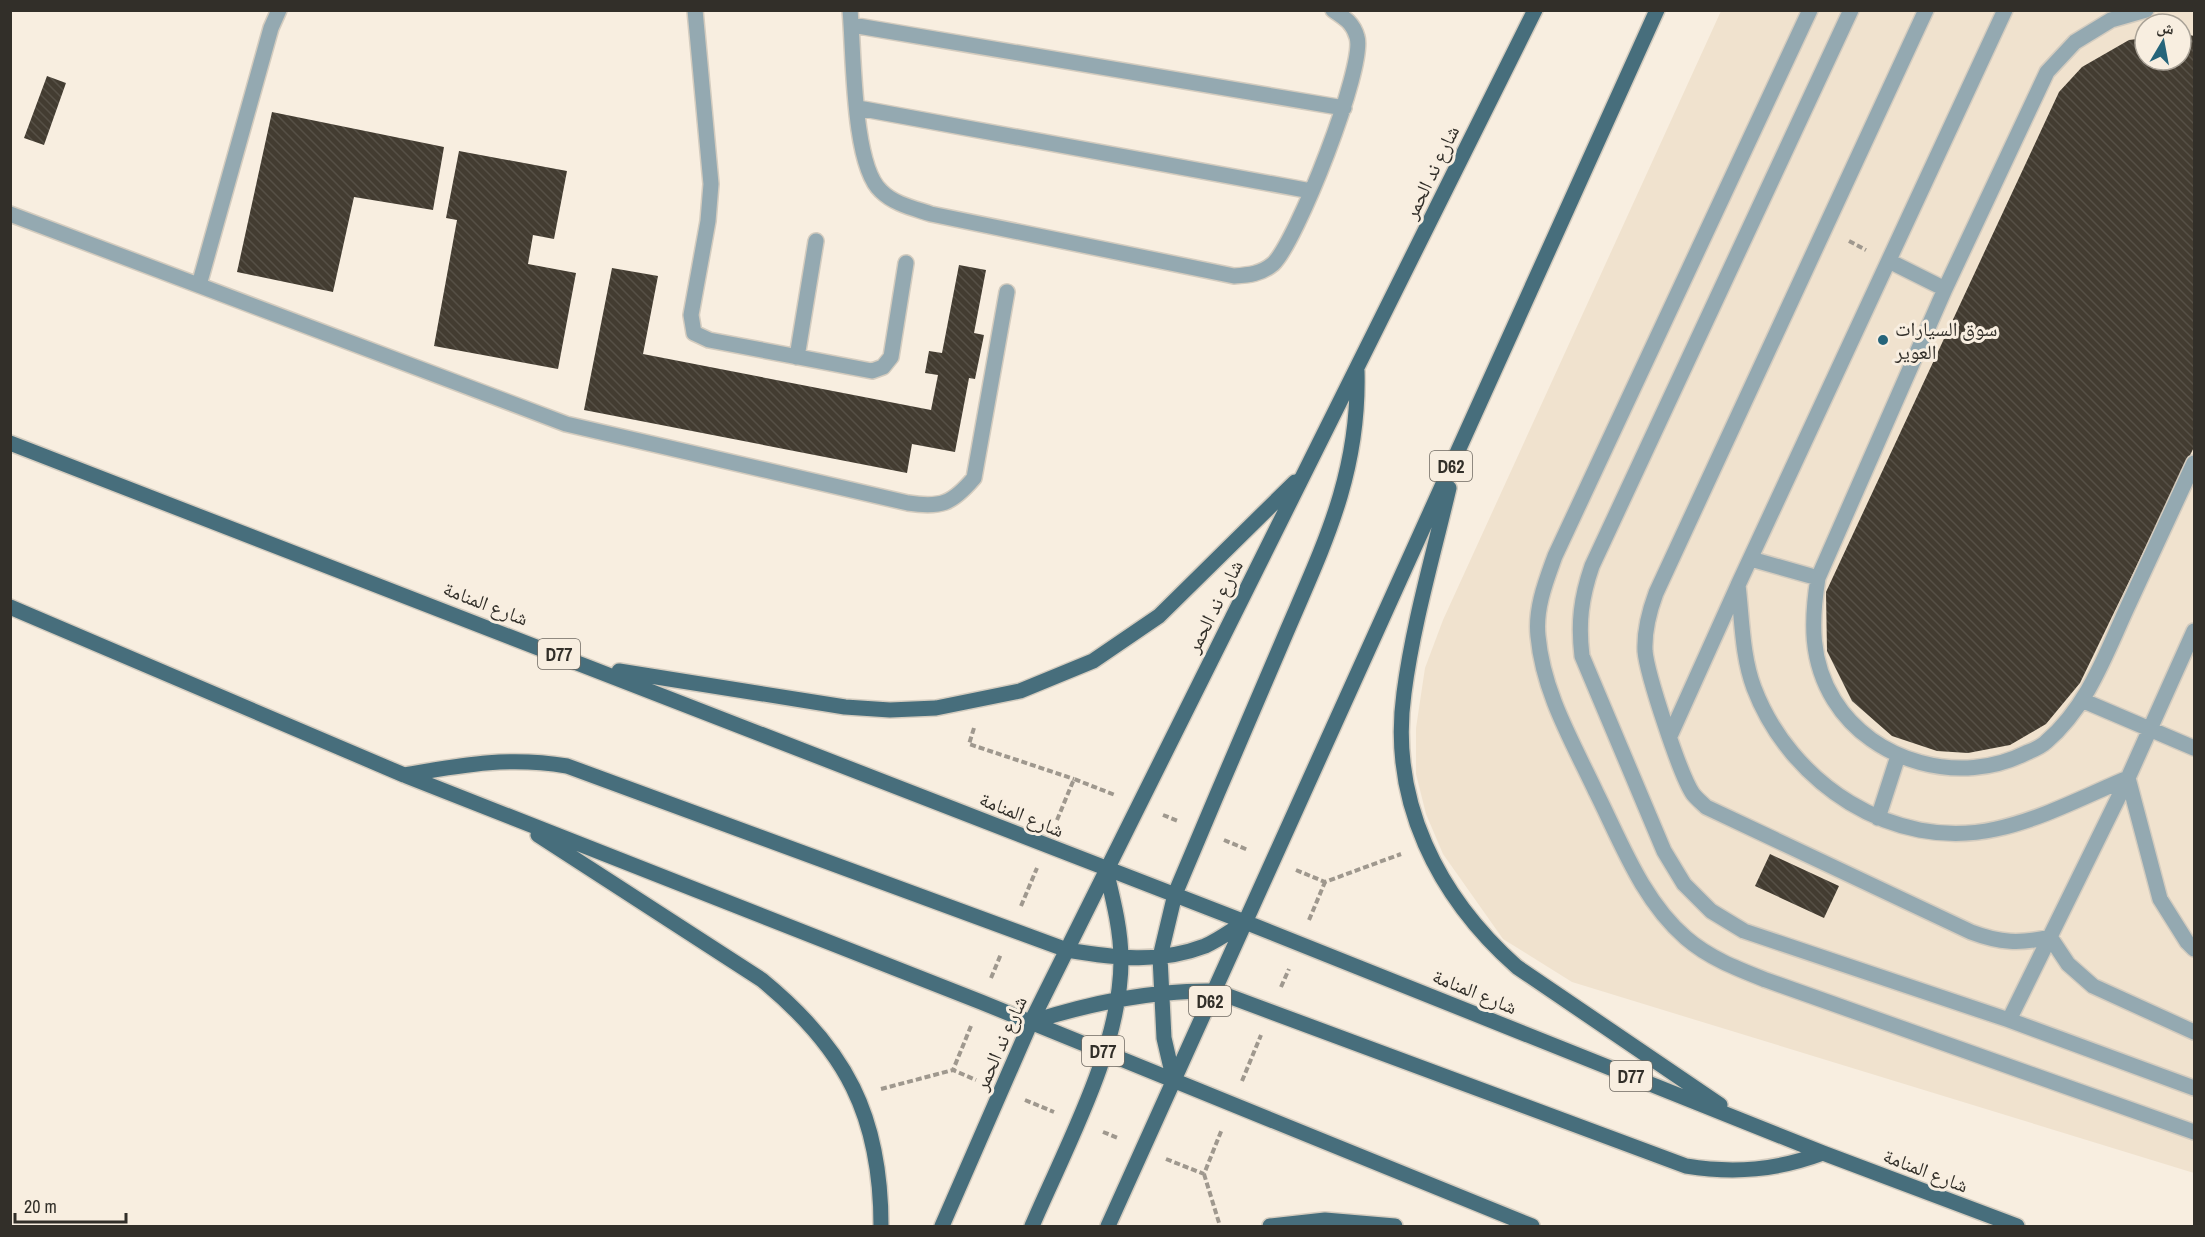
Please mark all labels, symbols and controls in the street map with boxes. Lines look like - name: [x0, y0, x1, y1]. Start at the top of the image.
- north arrow: [2133, 12, 2193, 72]
- text: ش: [2155, 15, 2176, 40]
- street label: شارع ند الحمر: [1396, 121, 1465, 224]
- place label: سوق السيارات العوير: [1894, 315, 1997, 365]
- marker: سوق السيارات العوير: [1876, 333, 1890, 347]
- road number: D62: [1430, 451, 1472, 481]
- street label: شارع ند الحمر: [1179, 555, 1249, 658]
- street label: شارع المنامة: [440, 574, 532, 632]
- road number: D77: [538, 639, 580, 669]
- street label: شارع المنامة: [976, 785, 1068, 843]
- street label: شارع المنامة: [1429, 962, 1521, 1020]
- road number: D62: [1189, 986, 1231, 1016]
- street label: شارع ند الحمر: [967, 991, 1033, 1095]
- road number: D77: [1082, 1036, 1124, 1066]
- road number: D77: [1610, 1061, 1652, 1091]
- street label: شارع المنامة: [1880, 1141, 1972, 1199]
- scale bar: [15, 1186, 126, 1224]
- text: 20 m: [24, 1194, 57, 1219]

